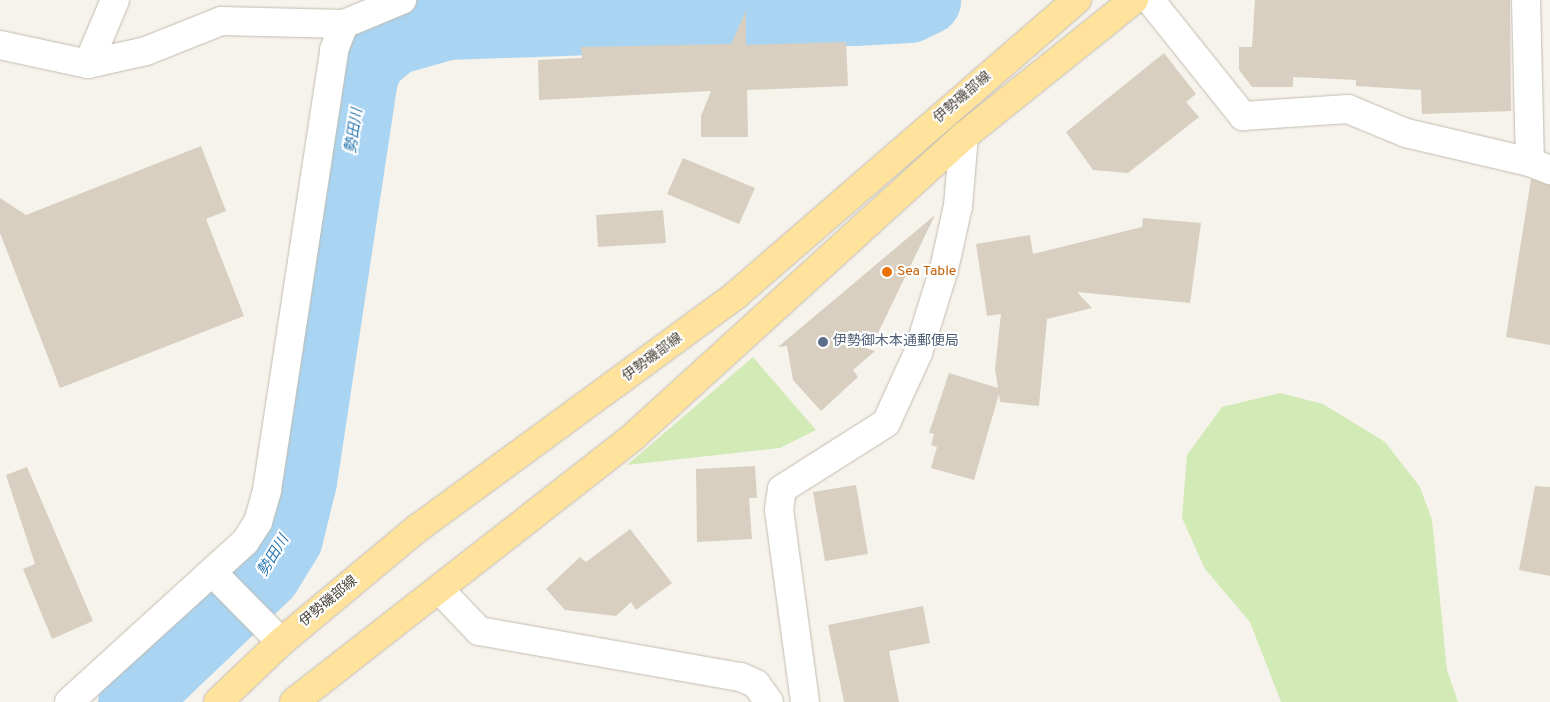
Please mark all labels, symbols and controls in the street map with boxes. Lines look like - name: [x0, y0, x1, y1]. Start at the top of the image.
- street label: 伊勢磯部線: [931, 69, 995, 127]
- water label: 勢田川: [343, 107, 367, 155]
- place label: Sea Table: [897, 264, 957, 280]
- marker: Sea Table: [881, 266, 893, 278]
- street label: 伊勢磯部線: [620, 330, 686, 386]
- place label: 伊勢御木本通郵便局: [833, 334, 959, 350]
- marker: 伊勢御木本通郵便局: [817, 336, 829, 348]
- water label: 勢田川: [254, 532, 294, 580]
- street label: 伊勢磯部線: [297, 573, 361, 631]

